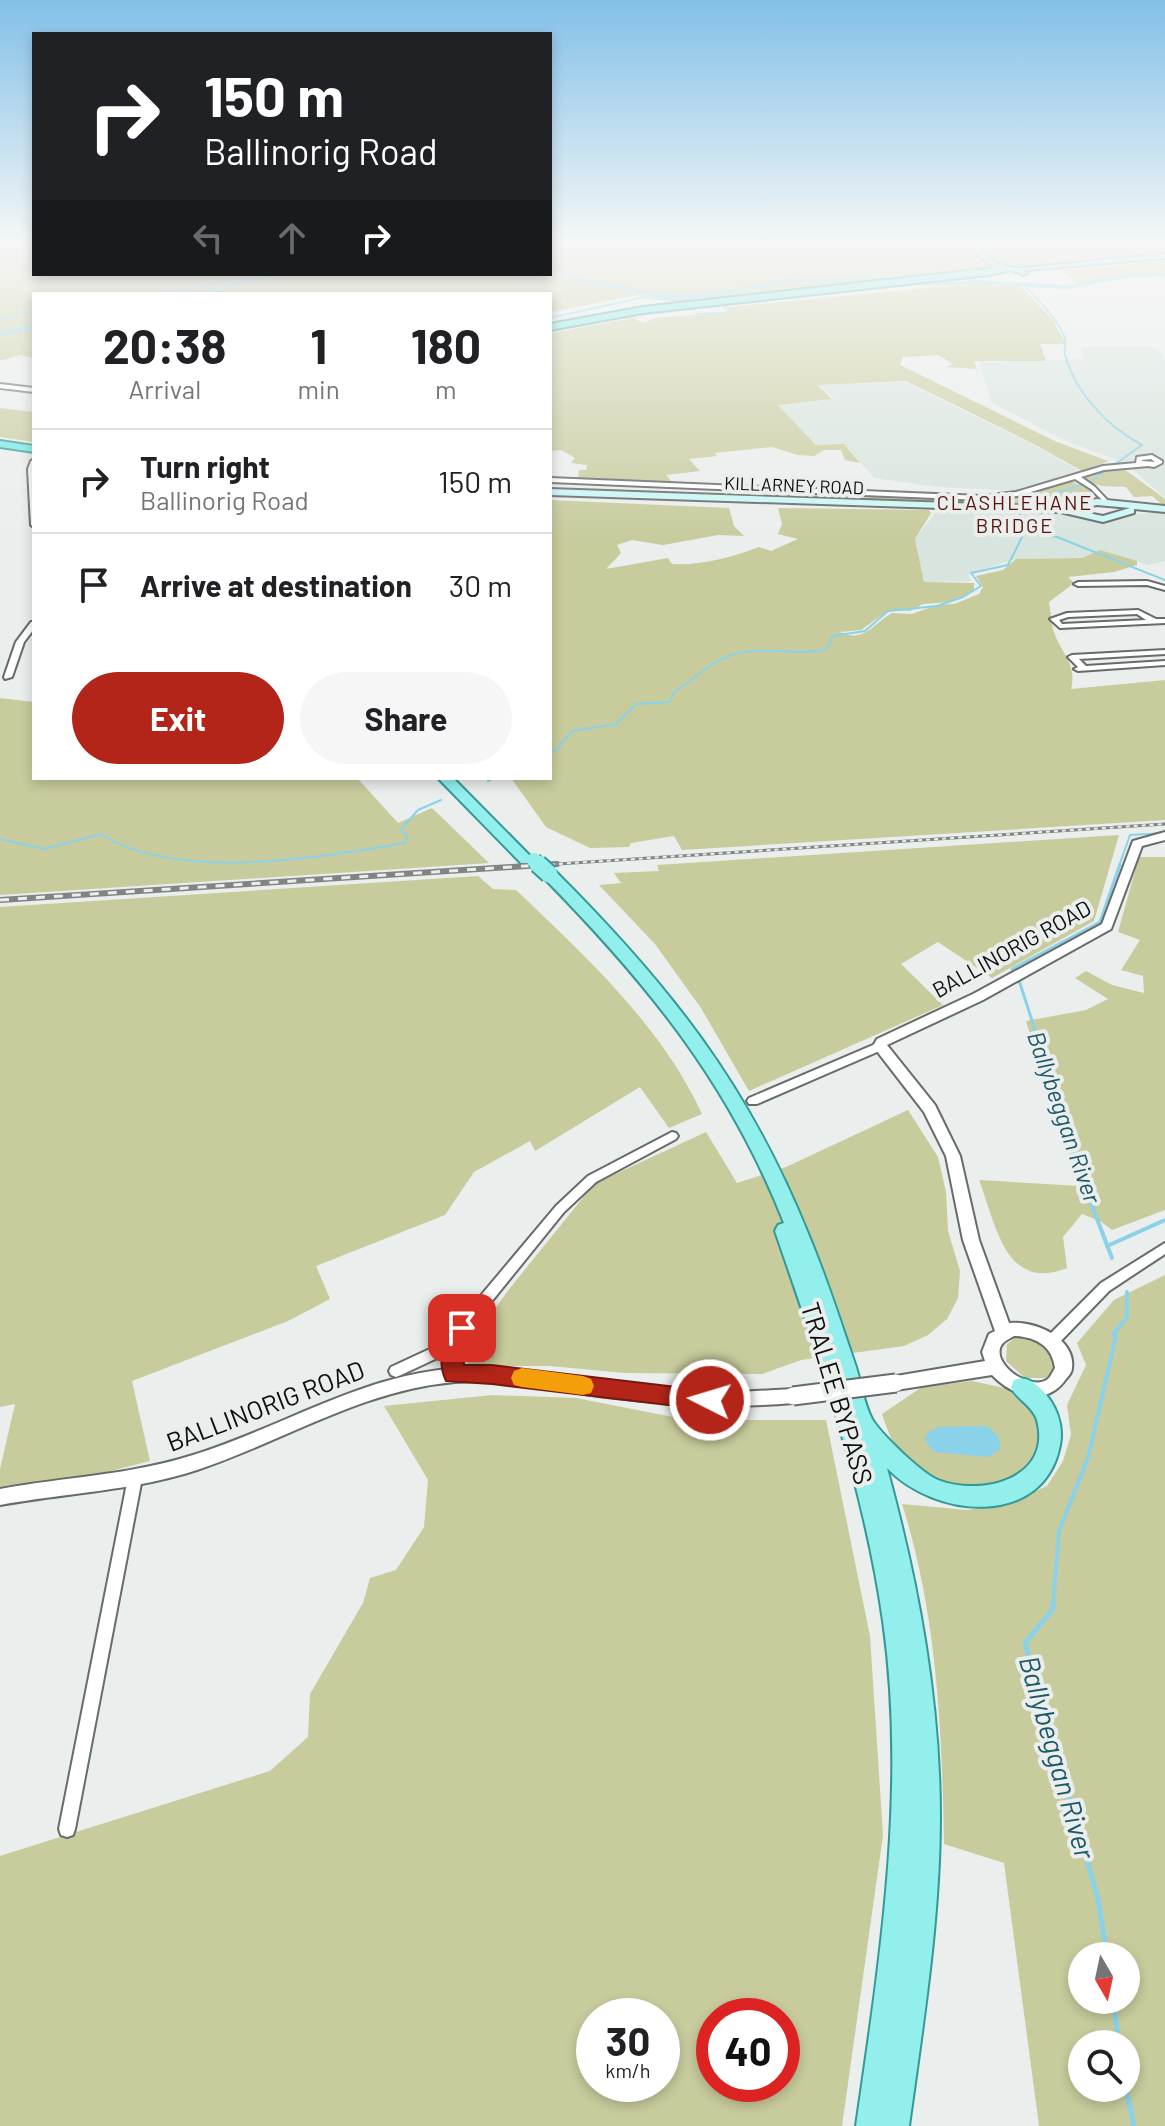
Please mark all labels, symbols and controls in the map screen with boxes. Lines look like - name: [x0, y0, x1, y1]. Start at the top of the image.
- text: 150 m: [204, 61, 344, 128]
- icon: right: [72, 64, 176, 168]
- text: Ballinorig Road: [204, 129, 438, 172]
- icon: left: [186, 216, 230, 260]
- icon: ahead: [270, 216, 314, 260]
- icon: right: [354, 216, 398, 260]
- text: 20:38: [103, 316, 227, 374]
- text: 1: [310, 316, 327, 374]
- text: 180: [411, 316, 481, 374]
- text: Arrival: [128, 373, 201, 404]
- text: min: [298, 373, 340, 404]
- text: m: [435, 373, 457, 404]
- text: Turn right: [140, 448, 270, 484]
- icon: right: [72, 459, 116, 503]
- text: 150 m: [438, 463, 512, 499]
- street label: KILLARNEY ROAD: [724, 472, 864, 498]
- text: Ballinorig Road: [140, 484, 309, 515]
- district label: CLASHLEHANE BRIDGE: [937, 490, 1093, 537]
- icon: arrive: [72, 563, 116, 607]
- text: Arrive at destination: [140, 567, 412, 603]
- text: 30 m: [449, 567, 512, 603]
- button: Exit: [72, 672, 284, 764]
- button: Share: [300, 672, 512, 764]
- street label: BALLINORIG ROAD: [927, 894, 1095, 1002]
- water label: Ballybeggan River: [1022, 1027, 1108, 1208]
- pin: [428, 1294, 496, 1362]
- street label: TRALEE BYPASS: [796, 1298, 880, 1488]
- icon: arrive: [440, 1306, 484, 1350]
- street label: BALLINORIG ROAD: [162, 1353, 368, 1457]
- position arrow: [668, 1358, 752, 1442]
- water label: Ballybeggan River: [1013, 1651, 1104, 1864]
- north arrow: [1068, 1942, 1140, 2014]
- map controls: [1068, 1942, 1140, 2102]
- speed limit sign: 40: [696, 1998, 800, 2102]
- text: 30: [606, 2016, 650, 2064]
- button: search: [1068, 2030, 1140, 2102]
- text: km/h: [605, 2058, 651, 2082]

